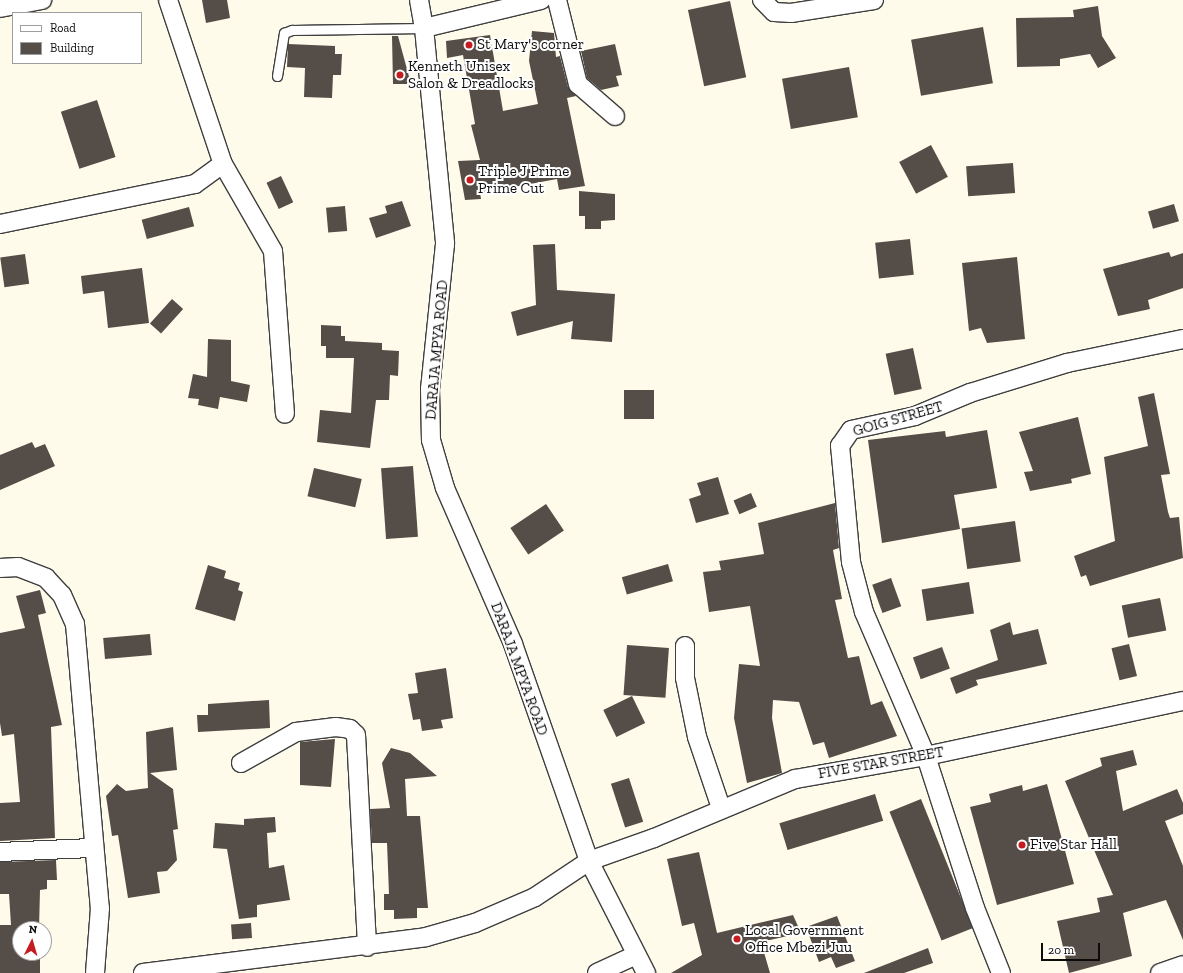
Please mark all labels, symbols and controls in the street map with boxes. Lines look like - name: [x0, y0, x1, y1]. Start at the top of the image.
- legend: [12, 12, 142, 64]
- text: Road: [50, 21, 76, 35]
- place label: St Mary's corner: [477, 36, 584, 54]
- marker: St Mary's corner: [464, 40, 474, 50]
- text: Building: [50, 41, 94, 55]
- place label: Kenneth Unisex Salon & Dreadlocks: [408, 57, 534, 92]
- marker: Kenneth Unisex Salon & Dreadlocks: [395, 70, 405, 80]
- place label: Triple J Prime Prime Cut: [478, 162, 570, 197]
- marker: Triple J Prime Prime Cut: [465, 175, 475, 185]
- street label: DARAJA MPYA ROAD: [422, 279, 452, 421]
- street label: GOIG STREET: [851, 398, 945, 440]
- street label: DARAJA MPYA ROAD: [486, 600, 552, 738]
- street label: FIVE STAR STREET: [817, 743, 945, 783]
- place label: Five Star Hall: [1030, 836, 1117, 854]
- marker: Five Star Hall: [1017, 840, 1027, 850]
- north arrow: [12, 921, 52, 961]
- place label: Local Government Office Mbezi Juu: [745, 921, 864, 956]
- text: N: [28, 923, 38, 936]
- marker: Local Government Office Mbezi Juu: [732, 934, 742, 944]
- scale bar: [1043, 935, 1102, 961]
- text: 20 m: [1048, 943, 1074, 957]

